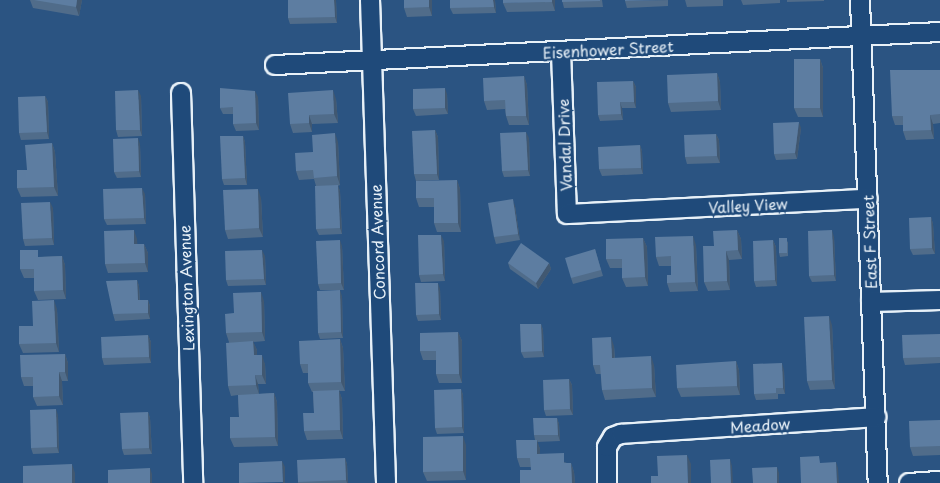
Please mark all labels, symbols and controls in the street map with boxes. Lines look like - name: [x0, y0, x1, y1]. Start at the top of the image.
- street label: Eisenhower Street: [542, 37, 674, 61]
- street label: Vandal Drive: [553, 98, 575, 192]
- street label: Concord Avenue: [366, 183, 388, 301]
- street label: Valley View: [707, 194, 789, 216]
- street label: East F Street: [858, 195, 880, 289]
- street label: Lexington Avenue: [175, 226, 197, 350]
- street label: Meadow: [729, 414, 791, 436]

